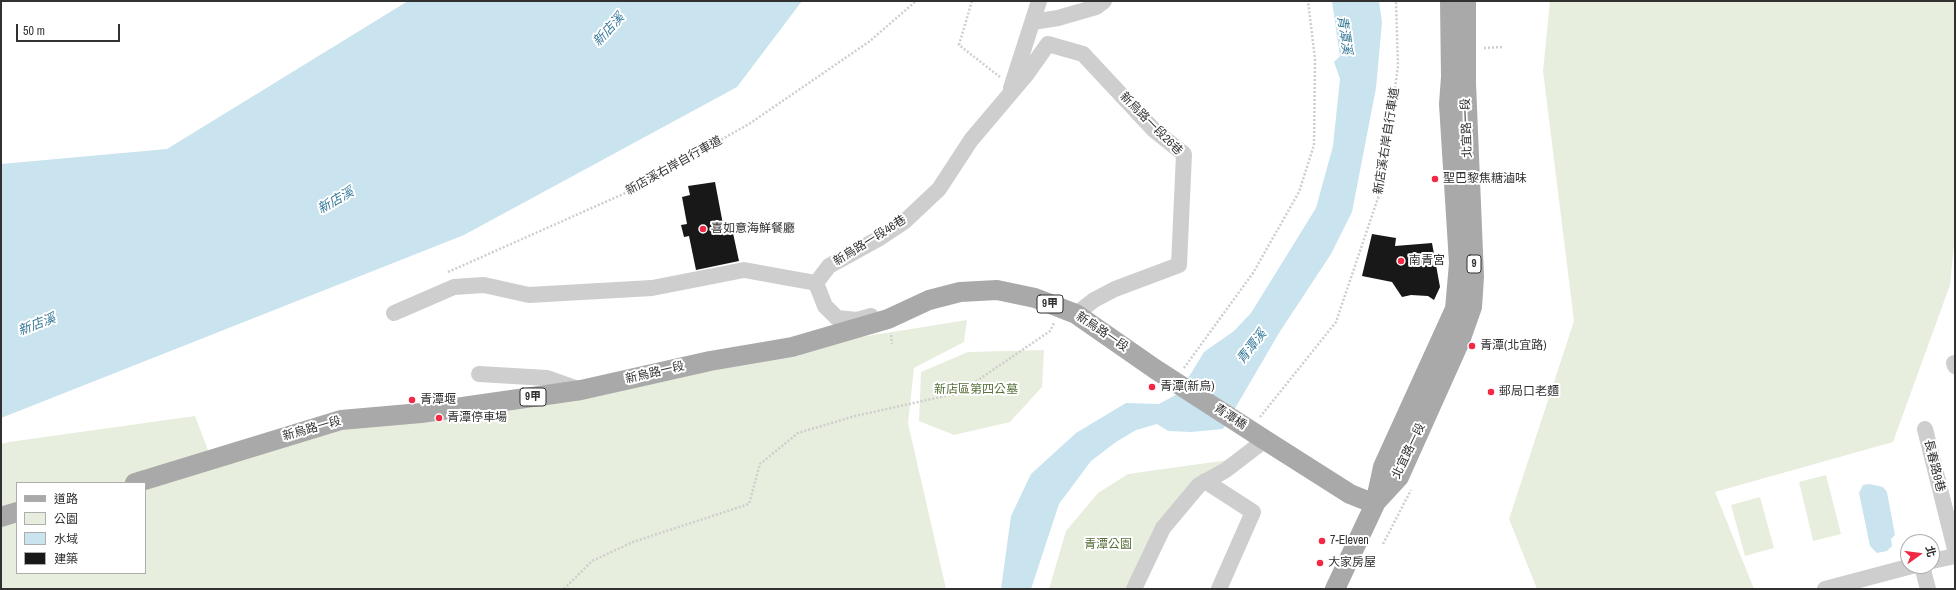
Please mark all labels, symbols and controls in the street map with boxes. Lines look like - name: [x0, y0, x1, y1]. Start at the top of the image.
- water label: 新店溪: [590, 10, 628, 50]
- water label: 青潭溪: [1334, 15, 1354, 55]
- scale bar: [18, 16, 122, 42]
- text: 50 m: [23, 23, 45, 39]
- street label: 新店溪右岸自行車道: [1371, 87, 1403, 195]
- street label: 新烏路一段26巷: [1117, 90, 1185, 158]
- street label: 北宜路一段: [1459, 98, 1475, 158]
- street label: 新店溪右岸自行車道: [623, 134, 725, 198]
- place label: 聖巴黎焦糖滷味: [1443, 172, 1527, 186]
- marker: 聖巴黎焦糖滷味: [1430, 174, 1440, 184]
- water label: 新店溪: [315, 184, 357, 218]
- street label: 新烏路一段46巷: [831, 213, 909, 269]
- place label: 喜如意海鮮餐廳: [711, 222, 795, 236]
- marker: 喜如意海鮮餐廳: [698, 224, 708, 234]
- place label: 南青宮: [1409, 254, 1445, 268]
- road number: 9: [1467, 255, 1481, 273]
- marker: 南青宮: [1396, 256, 1406, 266]
- road number: 9甲: [1037, 295, 1063, 313]
- street label: 新烏路一段: [1073, 309, 1131, 355]
- water label: 新店溪: [16, 311, 58, 339]
- water label: 青潭溪: [1234, 327, 1270, 367]
- place label: 青潭(北宜路): [1480, 339, 1547, 353]
- marker: 青潭(北宜路): [1467, 341, 1477, 351]
- street label: 新烏路一段: [624, 359, 686, 387]
- place label: 青潭(新烏): [1160, 380, 1215, 394]
- marker: 青潭(新烏): [1147, 382, 1157, 392]
- park label: 新店區第四公墓: [934, 383, 1018, 397]
- place label: 郵局口老麵: [1499, 385, 1559, 399]
- marker: 郵局口老麵: [1486, 387, 1496, 397]
- road number: 9甲: [520, 388, 546, 406]
- place label: 青潭堰: [420, 393, 456, 407]
- marker: 青潭堰: [407, 395, 417, 405]
- street label: 青潭橋: [1211, 401, 1249, 433]
- place label: 青潭停車場: [447, 411, 507, 425]
- marker: 青潭停車場: [434, 413, 444, 423]
- street label: 新烏路一段: [281, 414, 343, 444]
- street label: 北宜路一段: [1389, 421, 1429, 481]
- street label: 長春路9巷: [1921, 438, 1947, 494]
- legend: [16, 482, 146, 574]
- text: 道路: [54, 491, 78, 507]
- text: 公園: [54, 511, 78, 527]
- text: 水域: [54, 531, 78, 547]
- place label: 7-Eleven: [1330, 534, 1369, 548]
- north arrow: [1900, 534, 1940, 574]
- marker: 7-Eleven: [1317, 536, 1327, 546]
- park label: 青潭公園: [1084, 538, 1132, 552]
- text: 北: [1923, 544, 1939, 558]
- text: 建築: [54, 551, 78, 567]
- place label: 大家房屋: [1328, 556, 1376, 570]
- marker: 大家房屋: [1315, 558, 1325, 568]

